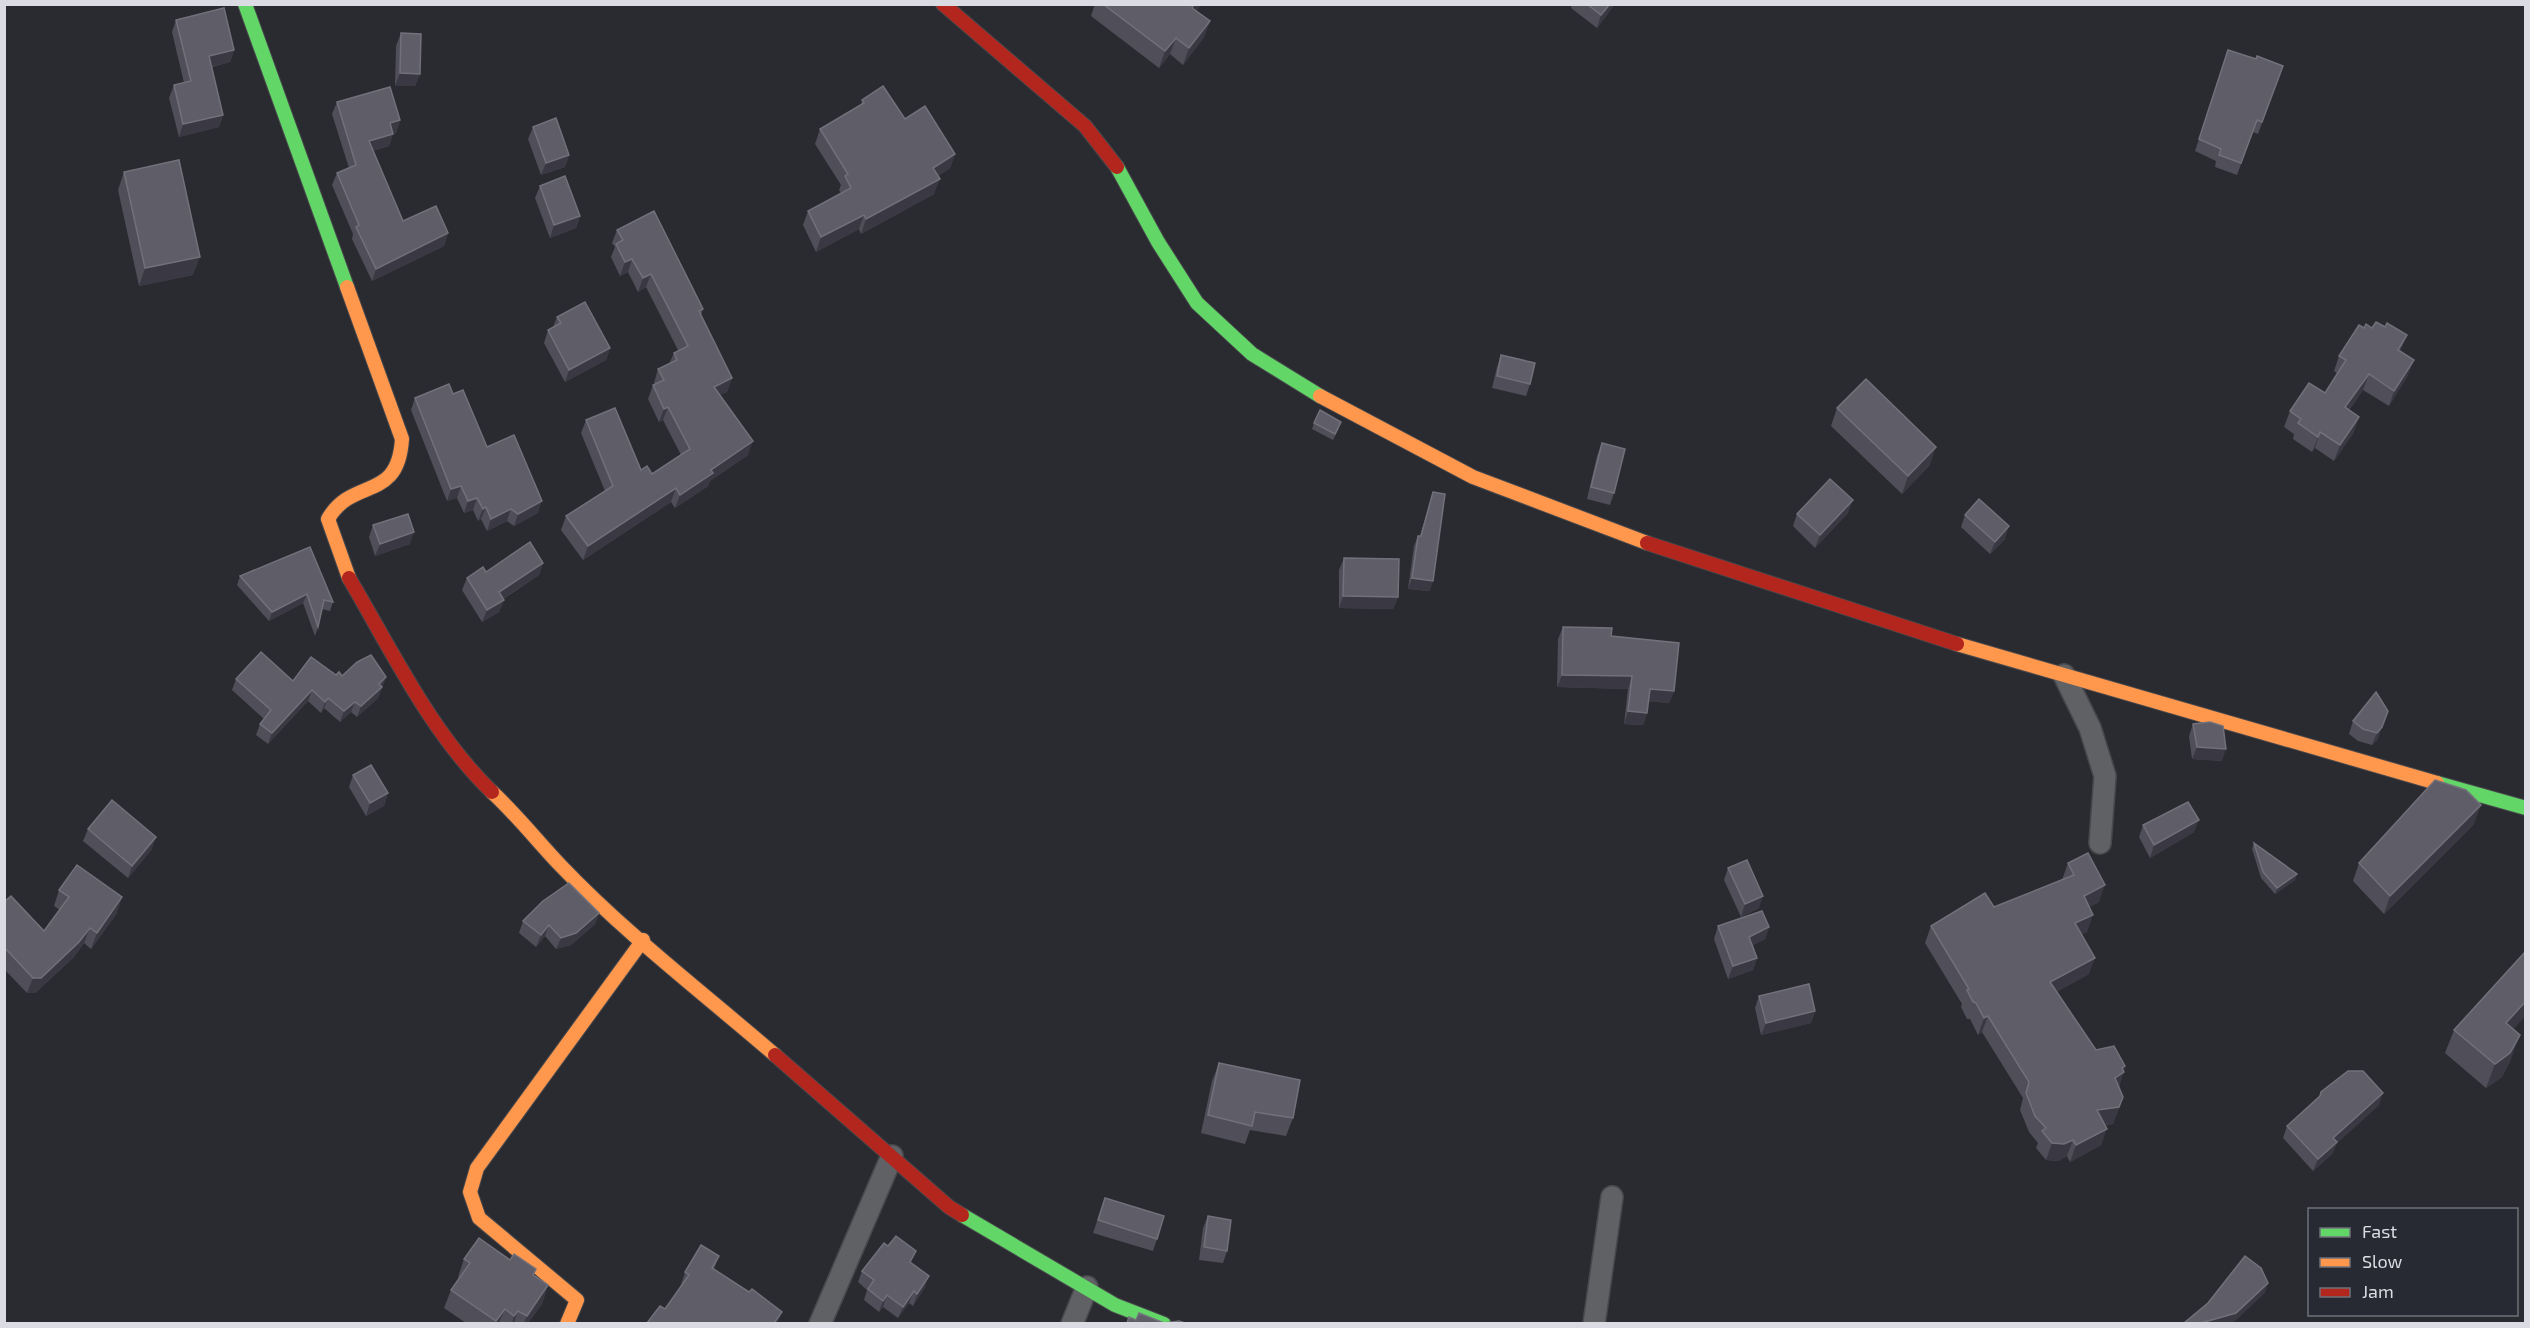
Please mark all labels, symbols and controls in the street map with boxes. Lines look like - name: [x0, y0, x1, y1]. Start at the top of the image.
- legend: [2308, 1208, 2518, 1316]
- text: Fast: [2362, 1220, 2397, 1242]
- text: Slow: [2362, 1250, 2403, 1272]
- text: Jam: [2362, 1280, 2394, 1302]

